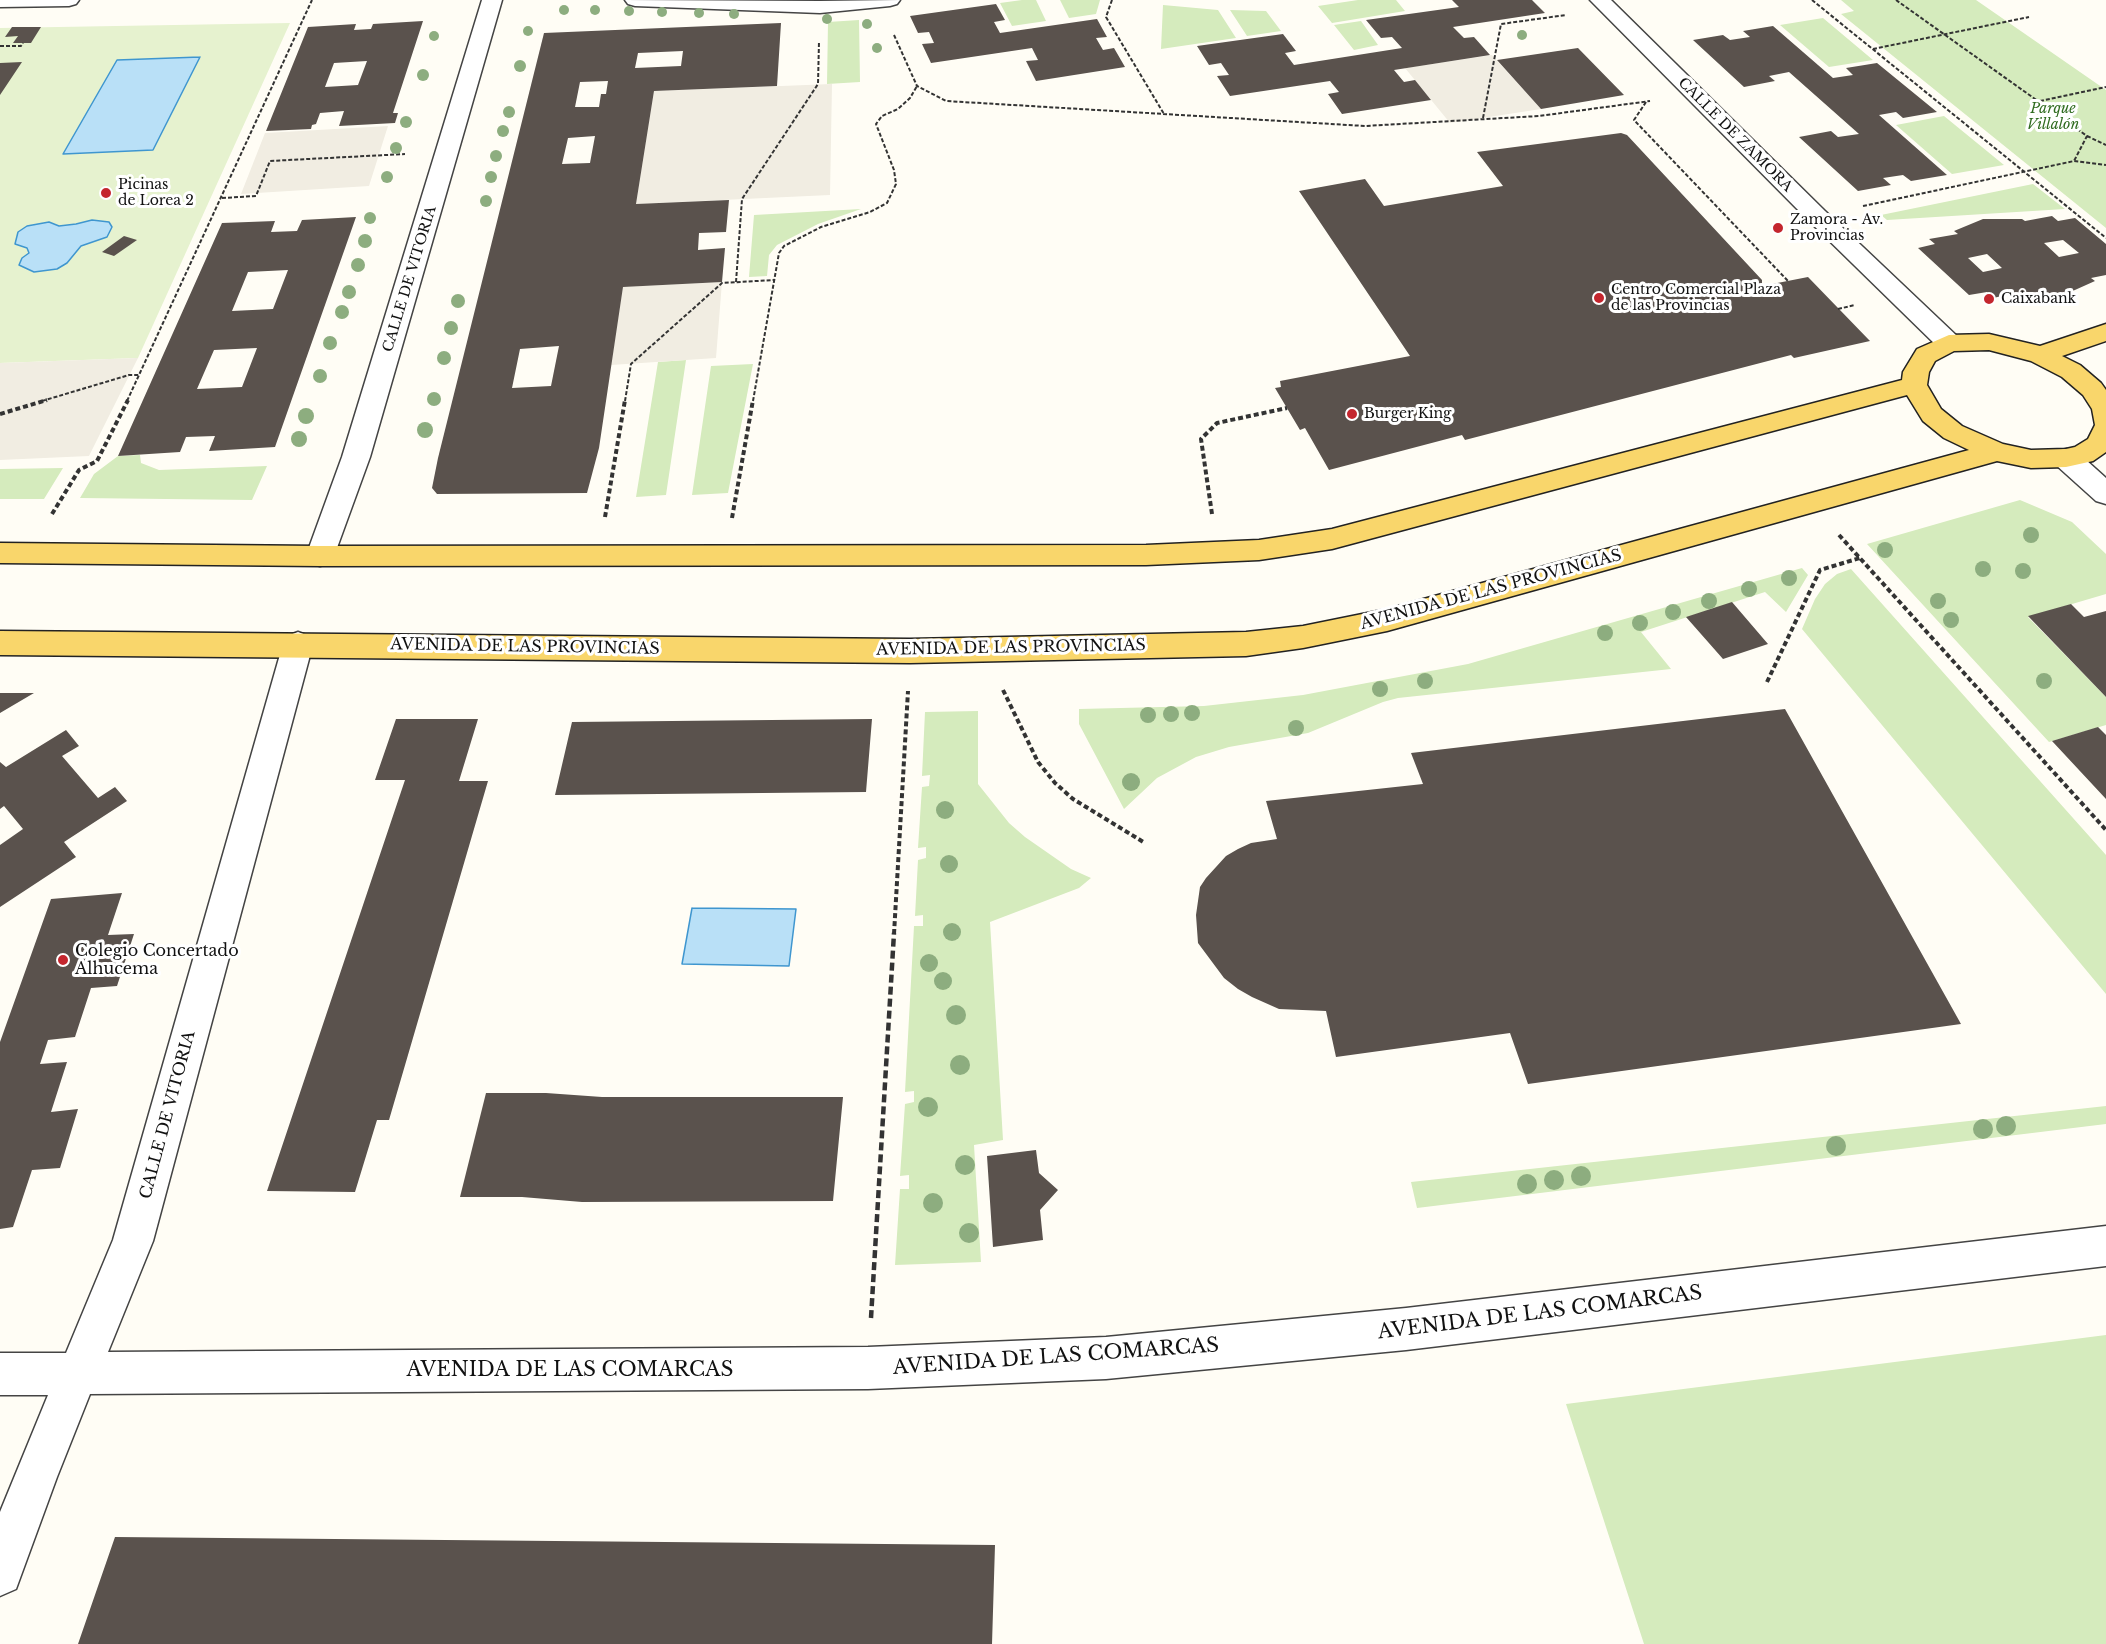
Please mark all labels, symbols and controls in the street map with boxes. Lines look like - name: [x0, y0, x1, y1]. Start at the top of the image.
- street label: CALLE DE ZAMORA: [1674, 74, 1796, 196]
- park label: Parque Villalón: [2027, 101, 2079, 134]
- place label: Picinas de Lorea 2: [118, 177, 194, 210]
- marker: Picinas de Lorea 2: [99, 186, 113, 200]
- street label: CALLE DE VITORIA: [380, 204, 440, 354]
- place label: Zamora - Av. Provincias: [1790, 212, 1883, 244]
- marker: Zamora - Av. Provincias: [1771, 221, 1785, 235]
- place label: Centro Comercial Plaza de las Provincias: [1611, 282, 1781, 314]
- marker: Centro Comercial Plaza de las Provincias: [1592, 291, 1606, 305]
- place label: Caixabank: [2001, 291, 2076, 307]
- marker: Caixabank: [1982, 292, 1996, 306]
- place label: Burger King: [1364, 406, 1451, 422]
- marker: Burger King: [1345, 407, 1359, 421]
- street label: AVENIDA DE LAS PROVINCIAS: [1358, 546, 1624, 634]
- street label: AVENIDA DE LAS PROVINCIAS: [390, 635, 660, 659]
- street label: AVENIDA DE LAS PROVINCIAS: [876, 636, 1146, 660]
- place label: Colegio Concertado Alhucema: [75, 941, 239, 979]
- marker: Colegio Concertado Alhucema: [56, 953, 70, 967]
- street label: CALLE DE VITORIA: [136, 1029, 200, 1201]
- street label: AVENIDA DE LAS COMARCAS: [1376, 1281, 1704, 1345]
- street label: AVENIDA DE LAS COMARCAS: [892, 1334, 1220, 1380]
- street label: AVENIDA DE LAS COMARCAS: [407, 1358, 733, 1382]

